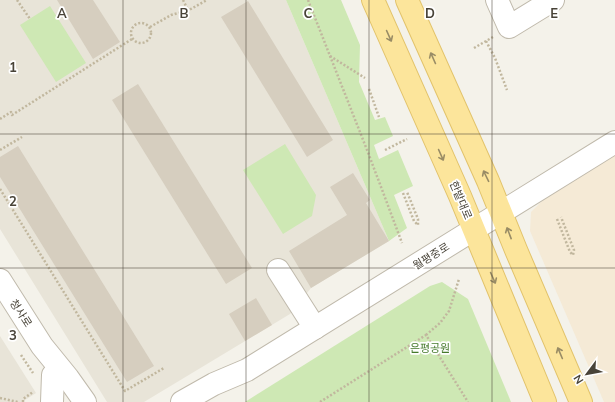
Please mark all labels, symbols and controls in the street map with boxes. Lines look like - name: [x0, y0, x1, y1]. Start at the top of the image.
- text: A: [57, 5, 67, 21]
- text: B: [180, 5, 189, 21]
- text: C: [304, 5, 313, 21]
- text: D: [425, 5, 435, 21]
- text: E: [550, 5, 558, 21]
- one-way arrow: [386, 29, 393, 41]
- one-way arrow: [428, 52, 436, 64]
- text: 1: [9, 59, 17, 75]
- one-way arrow: [438, 148, 445, 160]
- one-way arrow: [482, 171, 489, 183]
- street label: 한밭대로: [447, 179, 475, 221]
- text: 2: [9, 193, 17, 209]
- one-way arrow: [505, 228, 513, 240]
- street label: 월평중로: [410, 239, 452, 273]
- one-way arrow: [490, 272, 497, 284]
- street label: 청사로: [7, 296, 35, 330]
- text: 3: [9, 327, 17, 343]
- park label: 은평공원: [410, 341, 450, 355]
- one-way arrow: [556, 348, 563, 360]
- north arrow: [567, 354, 607, 394]
- text: N: [570, 372, 587, 387]

